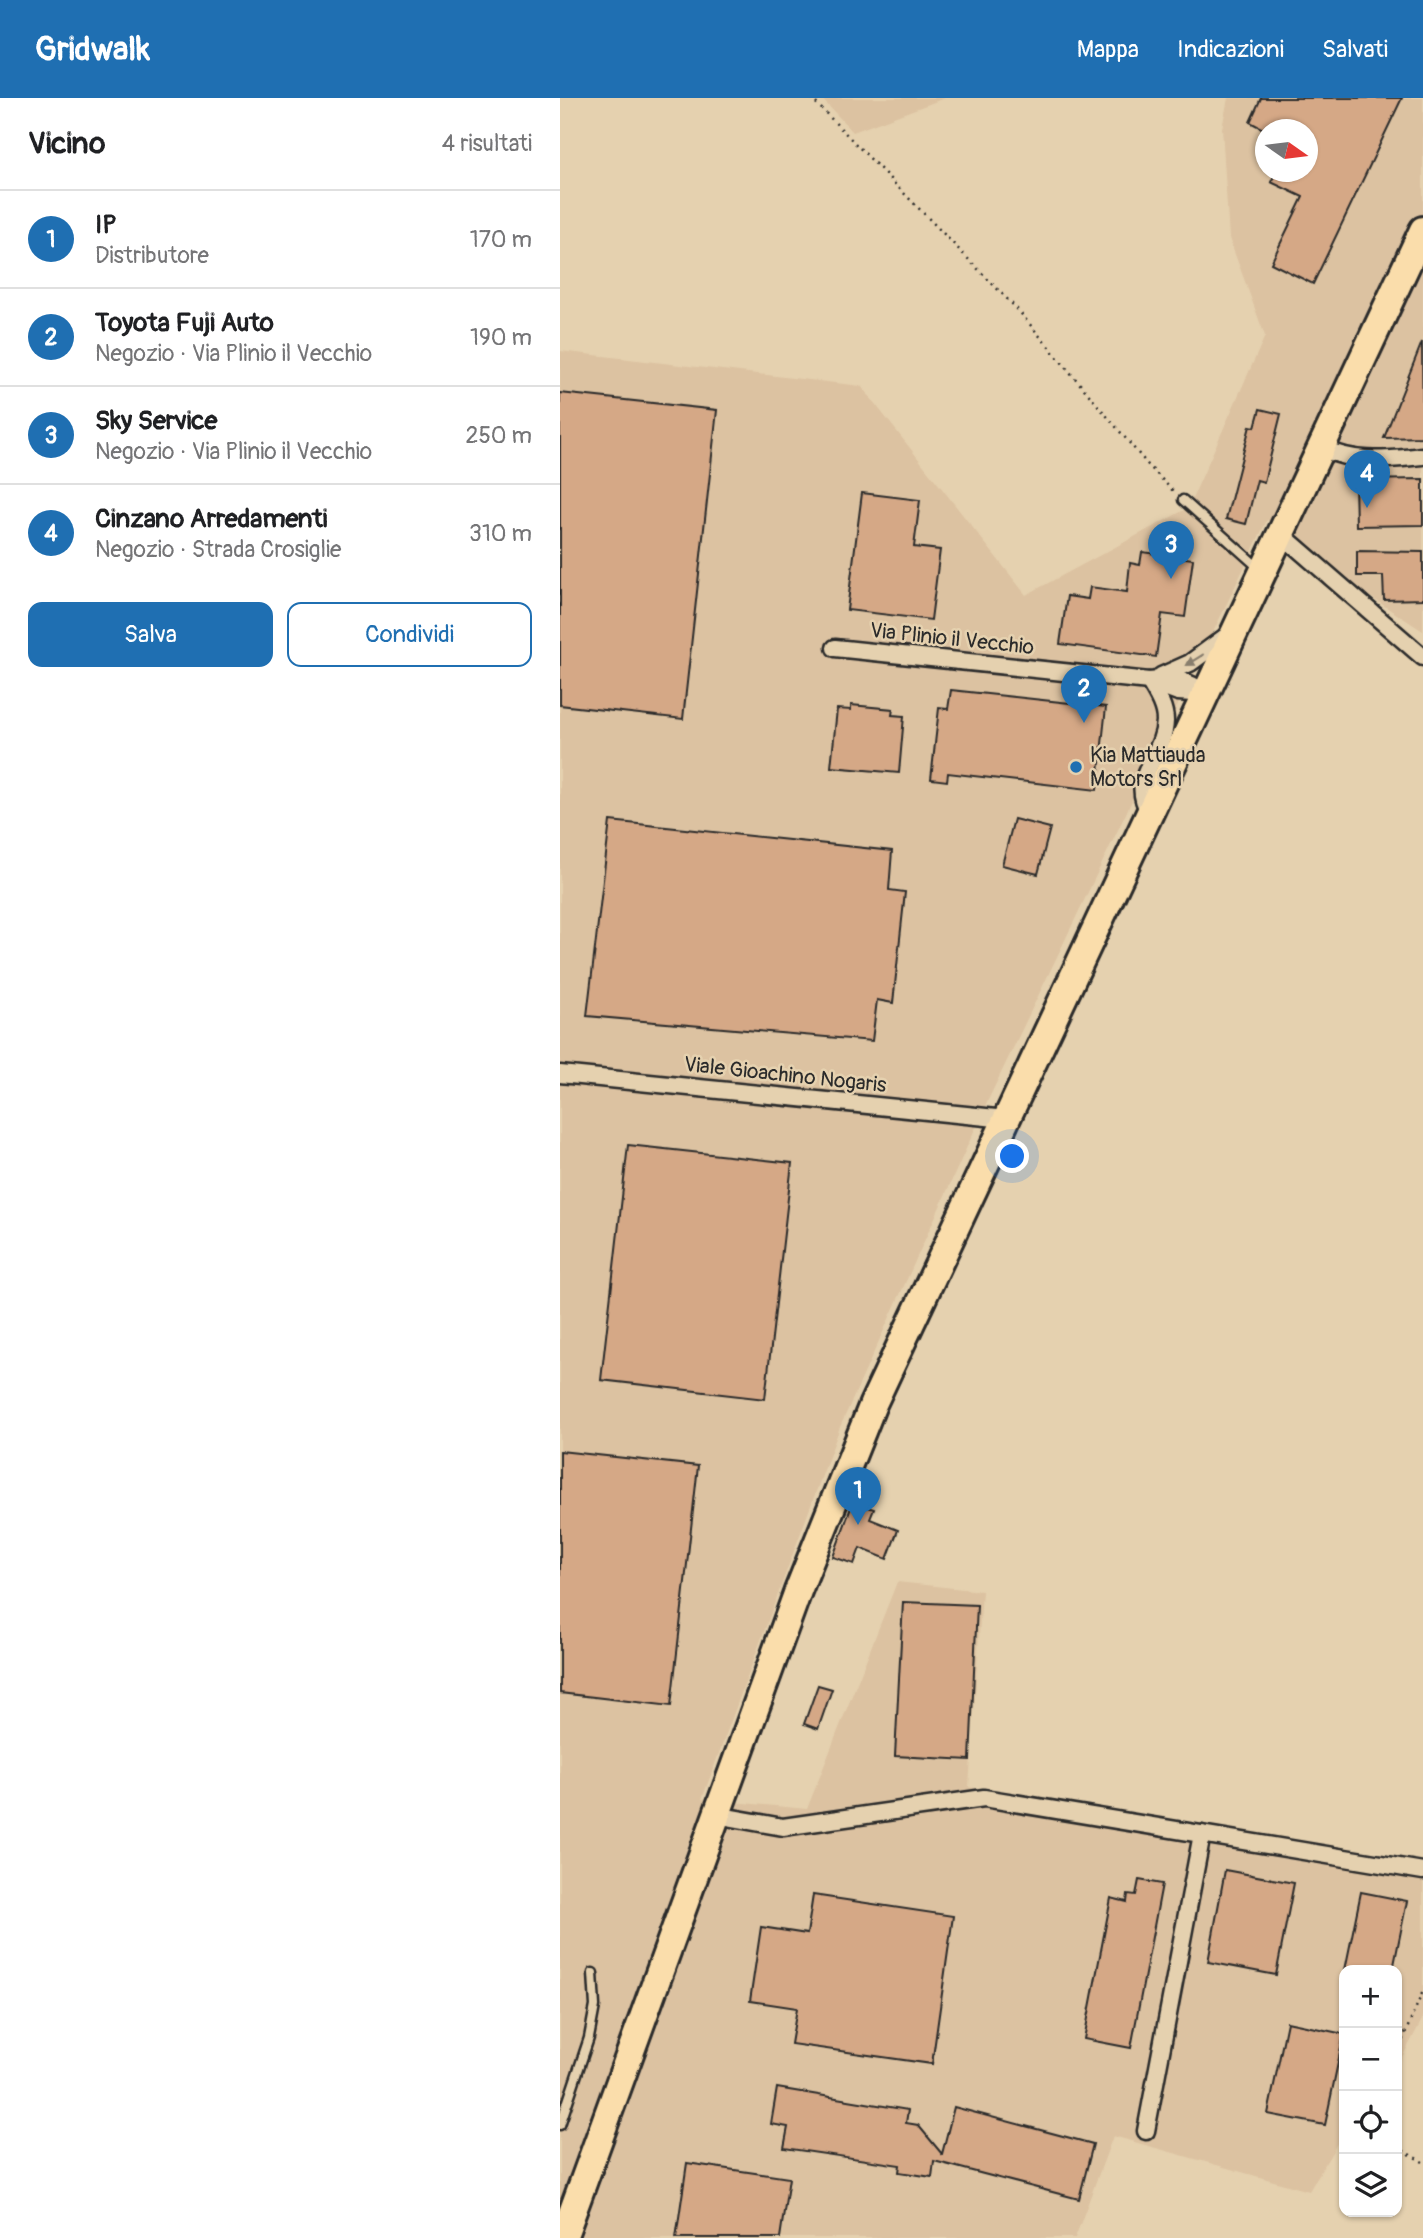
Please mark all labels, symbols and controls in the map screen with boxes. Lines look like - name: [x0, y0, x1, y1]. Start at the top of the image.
- text: Gridwalk: [35, 29, 150, 70]
- text: Mappa: [1077, 35, 1139, 64]
- text: Indicazioni: [1177, 35, 1284, 64]
- text: Salvati: [1322, 35, 1388, 64]
- north arrow: [1255, 119, 1318, 182]
- text: Vicino: [28, 125, 105, 162]
- text: 4 risultati: [442, 129, 532, 158]
- text: IP: [95, 209, 117, 241]
- text: 1: [47, 225, 56, 254]
- text: 170 m: [470, 225, 532, 254]
- text: Distributore: [95, 241, 209, 270]
- text: Toyota Fuji Auto: [95, 307, 274, 339]
- text: 2: [45, 323, 57, 352]
- text: 190 m: [470, 323, 532, 352]
- text: Negozio · Via Plinio il Vecchio: [95, 339, 372, 368]
- text: Sky Service: [95, 405, 217, 437]
- text: 3: [45, 421, 57, 450]
- text: 250 m: [466, 421, 532, 450]
- text: Negozio · Via Plinio il Vecchio: [95, 437, 372, 466]
- pin: 4: [1344, 450, 1390, 508]
- text: Cinzano Arredamenti: [95, 503, 327, 535]
- text: 4: [44, 519, 58, 548]
- text: 310 m: [469, 519, 532, 548]
- pin: 3: [1148, 521, 1194, 579]
- text: Negozio · Strada Crosiglie: [95, 535, 341, 564]
- button: Salva: [28, 602, 273, 667]
- button: Condividi: [287, 602, 532, 667]
- street label: Via Plinio il Vecchio: [869, 617, 1035, 661]
- one-way arrow: [1185, 653, 1205, 666]
- pin: 2: [1061, 665, 1107, 723]
- place label: Kia Mattiauda Motors Srl: [1090, 742, 1206, 793]
- marker: Kia Mattiauda Motors Srl: [1068, 759, 1084, 775]
- street label: Viale Gioachino Nogaris: [682, 1051, 888, 1099]
- your location: [995, 1139, 1029, 1173]
- pin: 1: [835, 1467, 881, 1525]
- map controls: [1339, 1965, 1402, 2217]
- button: +: [1339, 1965, 1402, 2028]
- button: −: [1339, 2028, 1402, 2091]
- button: locate: [1339, 2091, 1402, 2154]
- button: layers: [1339, 2154, 1402, 2217]

